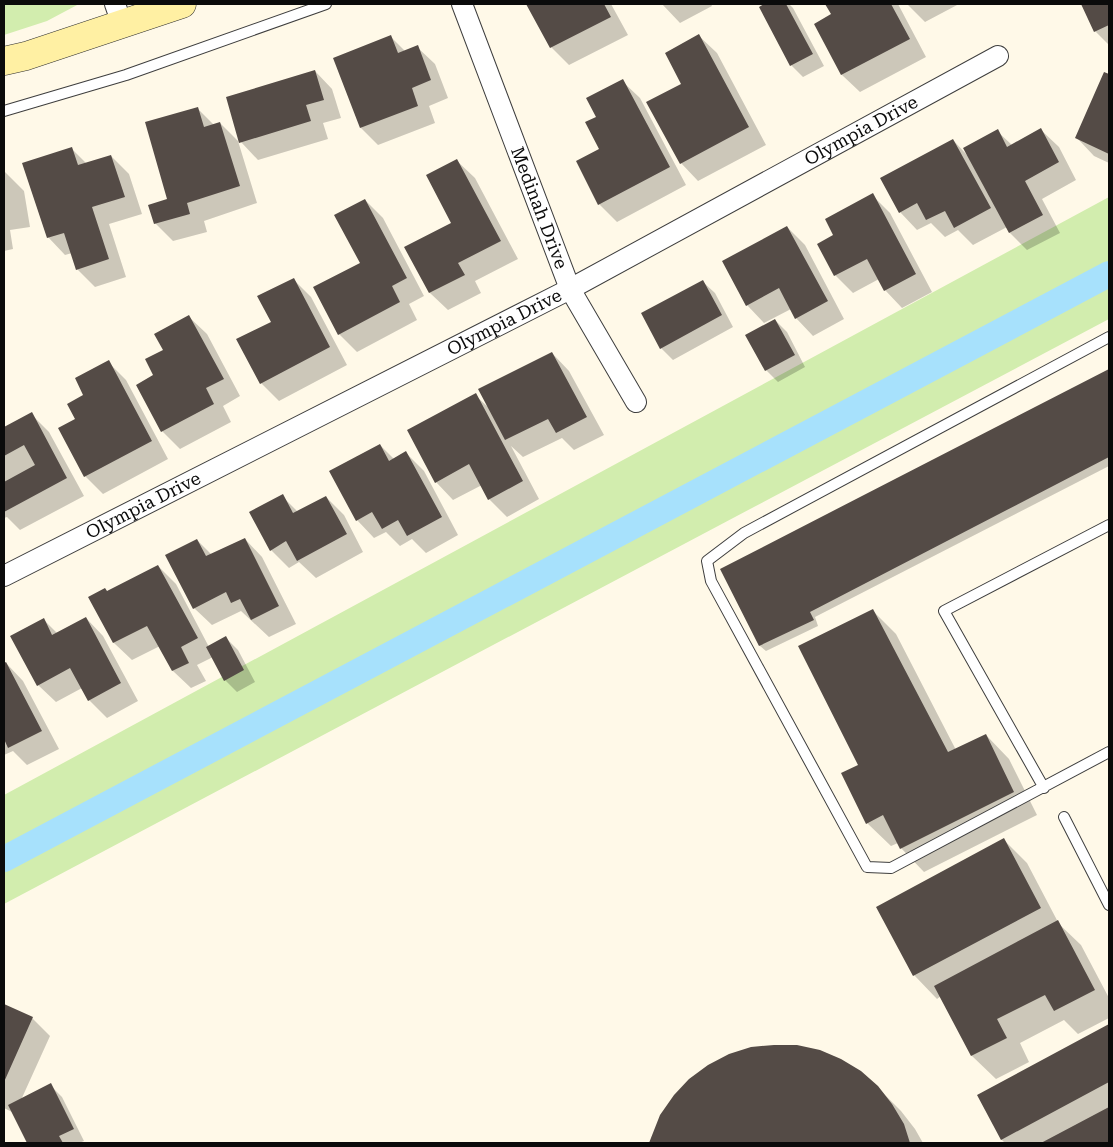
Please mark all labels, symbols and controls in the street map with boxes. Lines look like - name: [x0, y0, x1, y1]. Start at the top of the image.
- street label: Olympia Drive: [801, 91, 921, 169]
- street label: Medinah Drive: [507, 144, 572, 272]
- street label: Olympia Drive: [443, 284, 565, 360]
- street label: Olympia Drive: [82, 467, 204, 543]

